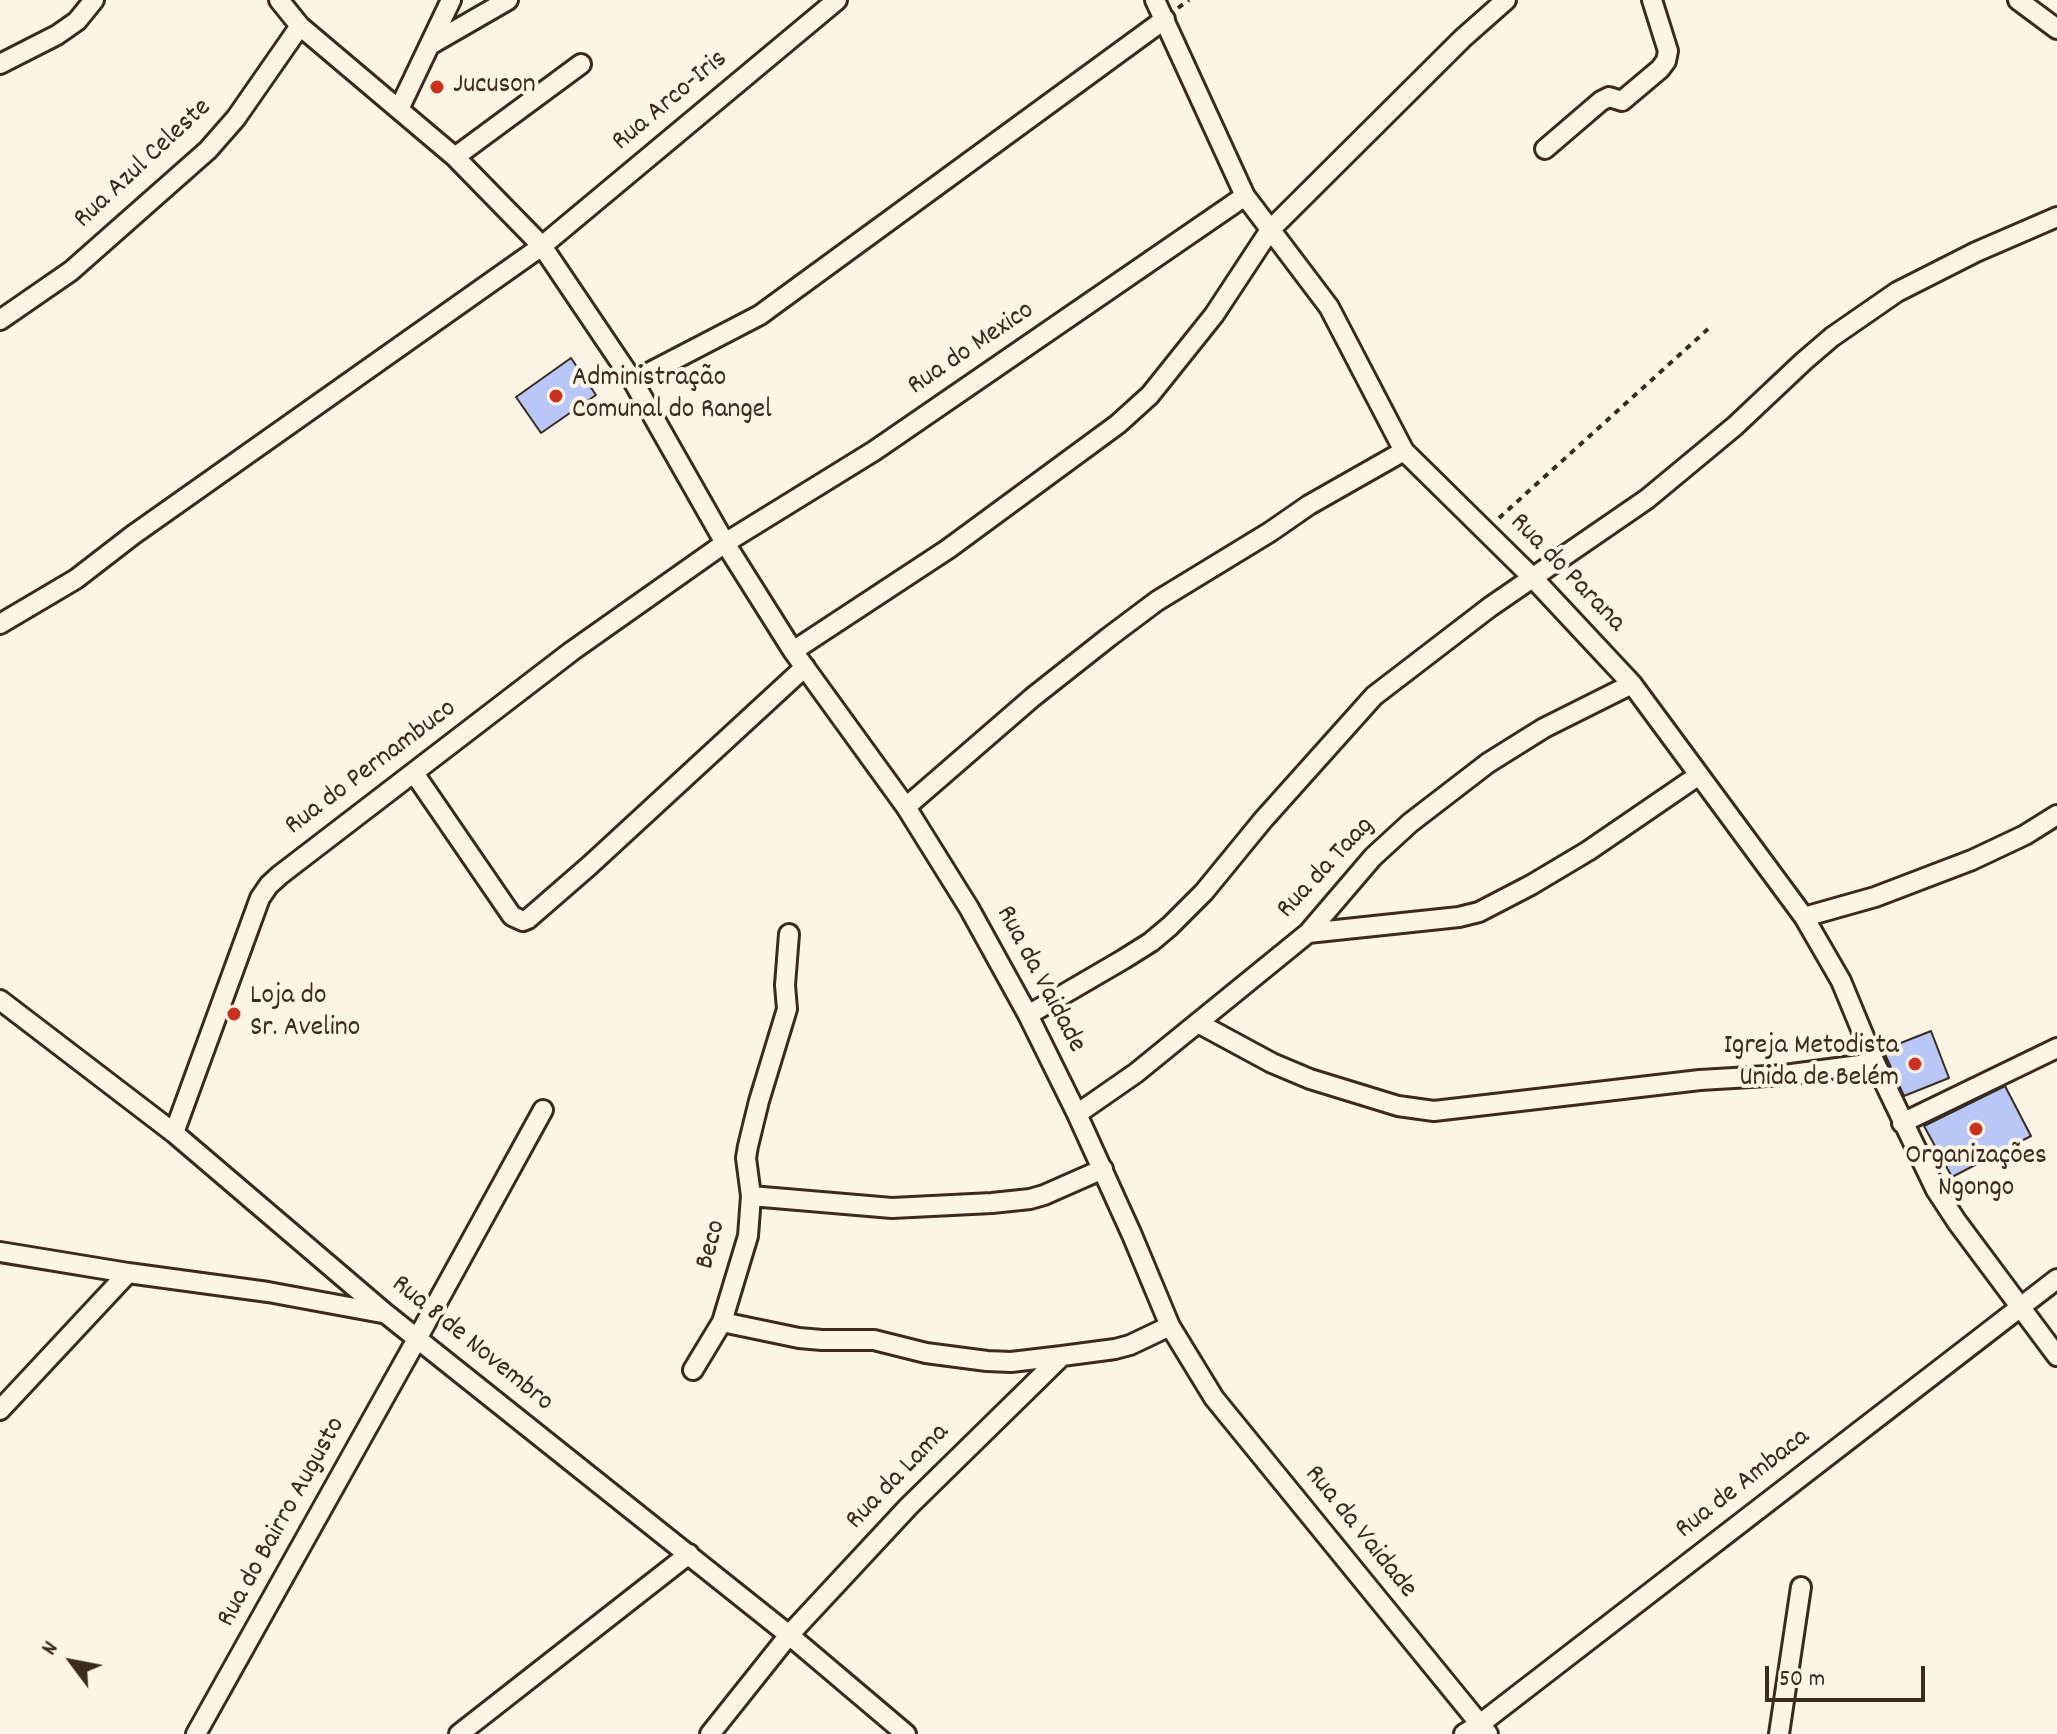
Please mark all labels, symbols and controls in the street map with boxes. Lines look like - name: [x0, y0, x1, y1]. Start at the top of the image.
- street label: Rua Arco-Iris: [607, 44, 735, 160]
- place label: Jucuson: [453, 70, 536, 104]
- marker: Jucuson: [428, 78, 446, 96]
- street label: Rua Azul Celeste: [68, 93, 220, 237]
- street label: Rua do Mexico: [902, 295, 1042, 405]
- place label: Administração Comunal do Rangel: [572, 363, 772, 429]
- marker: Administração Comunal do Rangel: [547, 387, 565, 405]
- street label: Rua do Parana: [1501, 507, 1631, 641]
- street label: Rua do Pernambuco: [280, 694, 464, 844]
- street label: Rua da Taag: [1271, 811, 1383, 927]
- street label: Rua da Vaidade: [986, 901, 1092, 1059]
- place label: Loja do Sr. Avelino: [250, 981, 360, 1047]
- marker: Loja do Sr. Avelino: [225, 1005, 243, 1023]
- place label: Igreja Metodista Unida de Belém: [1723, 1031, 1899, 1097]
- marker: Igreja Metodista Unida de Belém: [1906, 1055, 1924, 1073]
- marker: Organizações Ngongo: [1967, 1120, 1985, 1138]
- place label: Organizações Ngongo: [1905, 1141, 2047, 1207]
- street label: Beco: [690, 1217, 736, 1273]
- street label: Rua 8 de Novembro: [383, 1269, 559, 1421]
- street label: Rua do Bairro Augusto: [211, 1412, 355, 1634]
- street label: Rua da Lama: [840, 1418, 958, 1538]
- street label: Rua de Ambaca: [1670, 1422, 1818, 1548]
- street label: Rua da Vaidade: [1295, 1460, 1423, 1606]
- north arrow: [32, 1622, 112, 1702]
- text: N: [35, 1636, 67, 1662]
- scale bar: [1769, 1650, 1929, 1700]
- text: 50 m: [1779, 1663, 1825, 1697]

